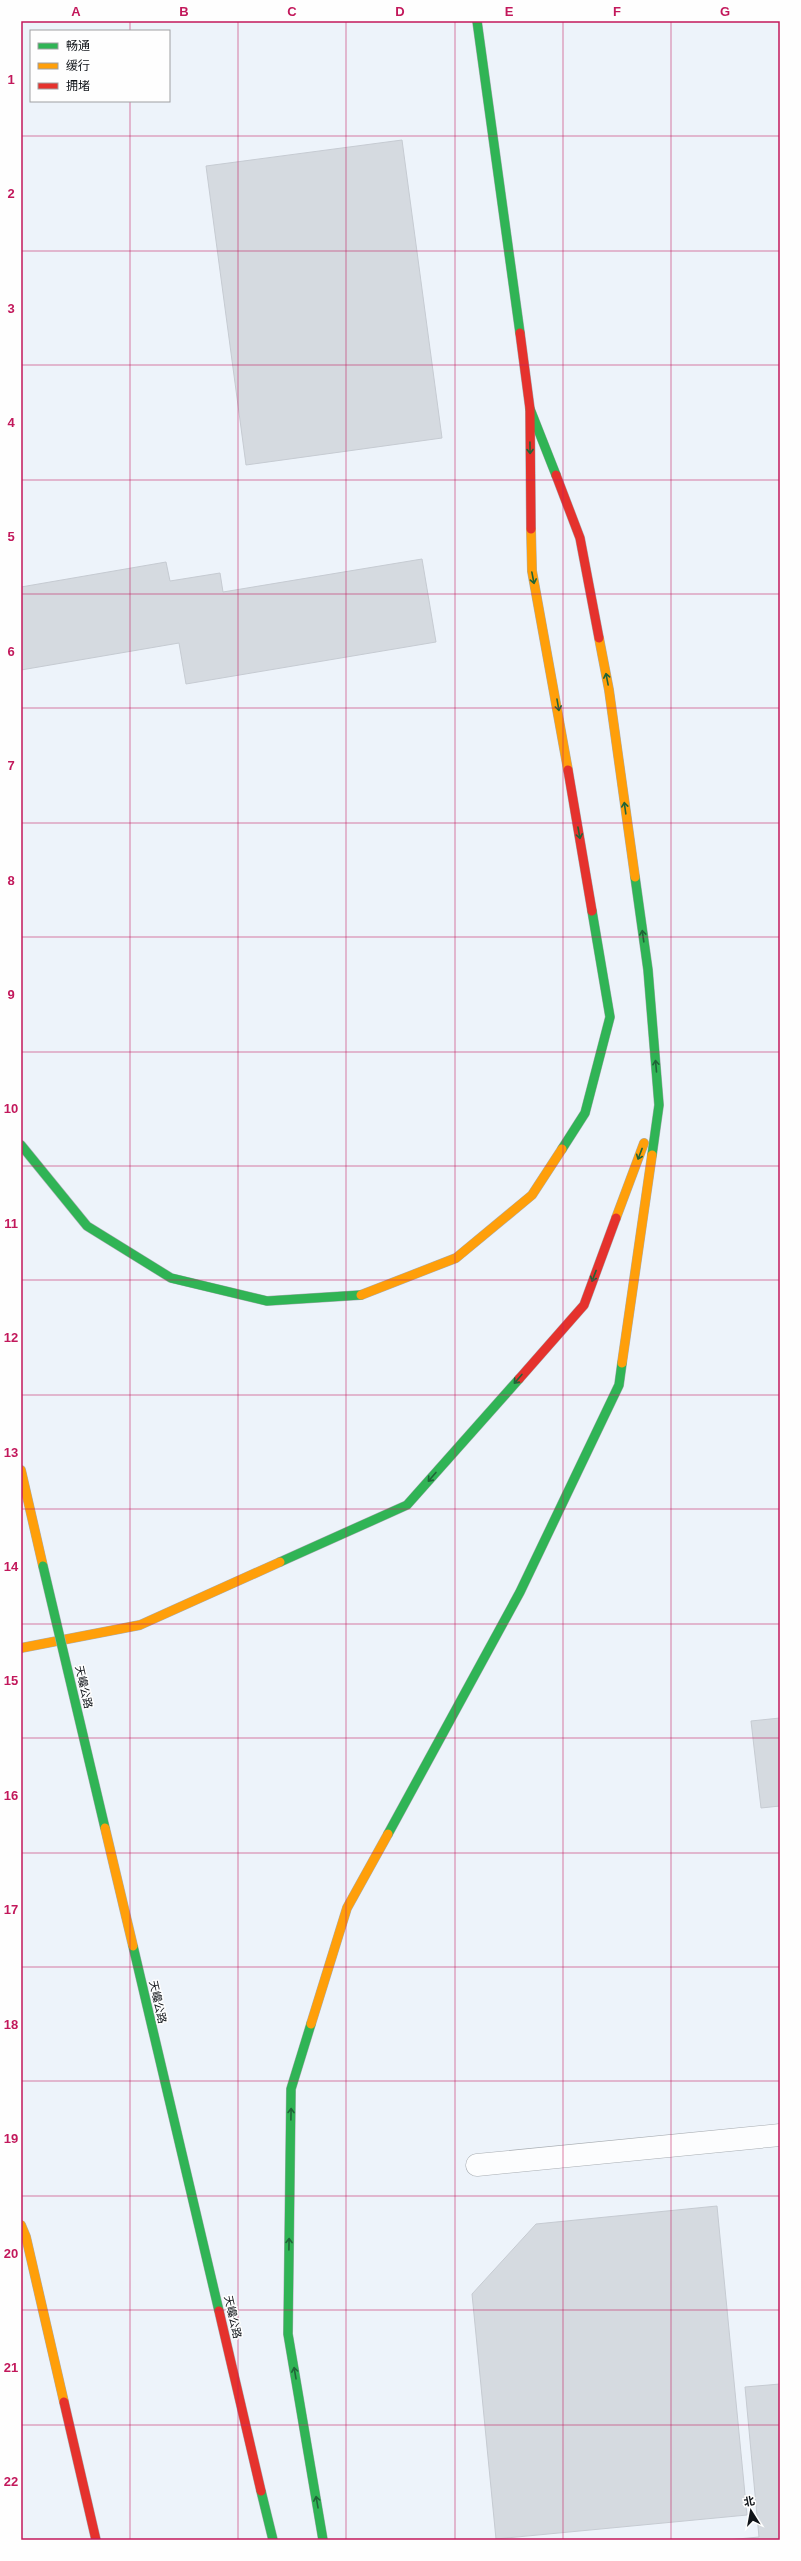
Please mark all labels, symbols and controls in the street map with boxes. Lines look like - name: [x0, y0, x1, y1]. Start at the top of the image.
- text: A: [71, 4, 81, 19]
- text: B: [179, 4, 189, 19]
- text: C: [287, 4, 297, 19]
- text: D: [395, 4, 405, 19]
- text: E: [505, 4, 514, 19]
- text: F: [613, 4, 621, 19]
- text: G: [720, 4, 730, 19]
- legend: [30, 30, 170, 102]
- text: 畅通: [66, 39, 90, 53]
- text: 缓行: [66, 59, 90, 73]
- text: 1: [7, 72, 15, 87]
- text: 拥堵: [66, 79, 90, 93]
- text: 2: [7, 186, 15, 201]
- text: 3: [7, 301, 15, 316]
- text: 4: [7, 415, 15, 430]
- one-way arrow: [526, 441, 534, 454]
- text: 5: [7, 529, 15, 544]
- one-way arrow: [529, 571, 537, 584]
- text: 6: [7, 644, 15, 659]
- one-way arrow: [602, 673, 610, 686]
- one-way arrow: [554, 698, 562, 711]
- text: 7: [7, 758, 15, 773]
- one-way arrow: [621, 802, 629, 815]
- one-way arrow: [575, 827, 583, 840]
- text: 8: [7, 873, 15, 888]
- one-way arrow: [639, 930, 647, 943]
- text: 9: [7, 987, 15, 1002]
- one-way arrow: [652, 1060, 659, 1073]
- text: 10: [4, 1101, 18, 1116]
- one-way arrow: [636, 1148, 644, 1160]
- text: 11: [4, 1216, 18, 1231]
- one-way arrow: [590, 1269, 598, 1281]
- text: 12: [4, 1330, 18, 1345]
- one-way arrow: [513, 1374, 523, 1384]
- text: 13: [4, 1445, 18, 1460]
- one-way arrow: [428, 1471, 437, 1481]
- text: 14: [4, 1559, 19, 1574]
- street label: 天巉公路: [73, 1664, 95, 1710]
- text: 15: [4, 1673, 18, 1688]
- text: 16: [4, 1788, 18, 1803]
- text: 17: [4, 1902, 18, 1917]
- street label: 天巉公路: [147, 1979, 169, 2025]
- text: 18: [4, 2017, 18, 2032]
- one-way arrow: [287, 2108, 295, 2121]
- text: 19: [4, 2131, 18, 2146]
- one-way arrow: [285, 2238, 293, 2251]
- text: 20: [4, 2246, 18, 2261]
- street label: 天巉公路: [222, 2294, 244, 2340]
- text: 21: [4, 2360, 18, 2375]
- one-way arrow: [291, 2367, 299, 2380]
- text: 22: [4, 2474, 18, 2489]
- north arrow: [731, 2491, 771, 2531]
- text: 北: [743, 2494, 756, 2508]
- one-way arrow: [313, 2495, 321, 2508]

